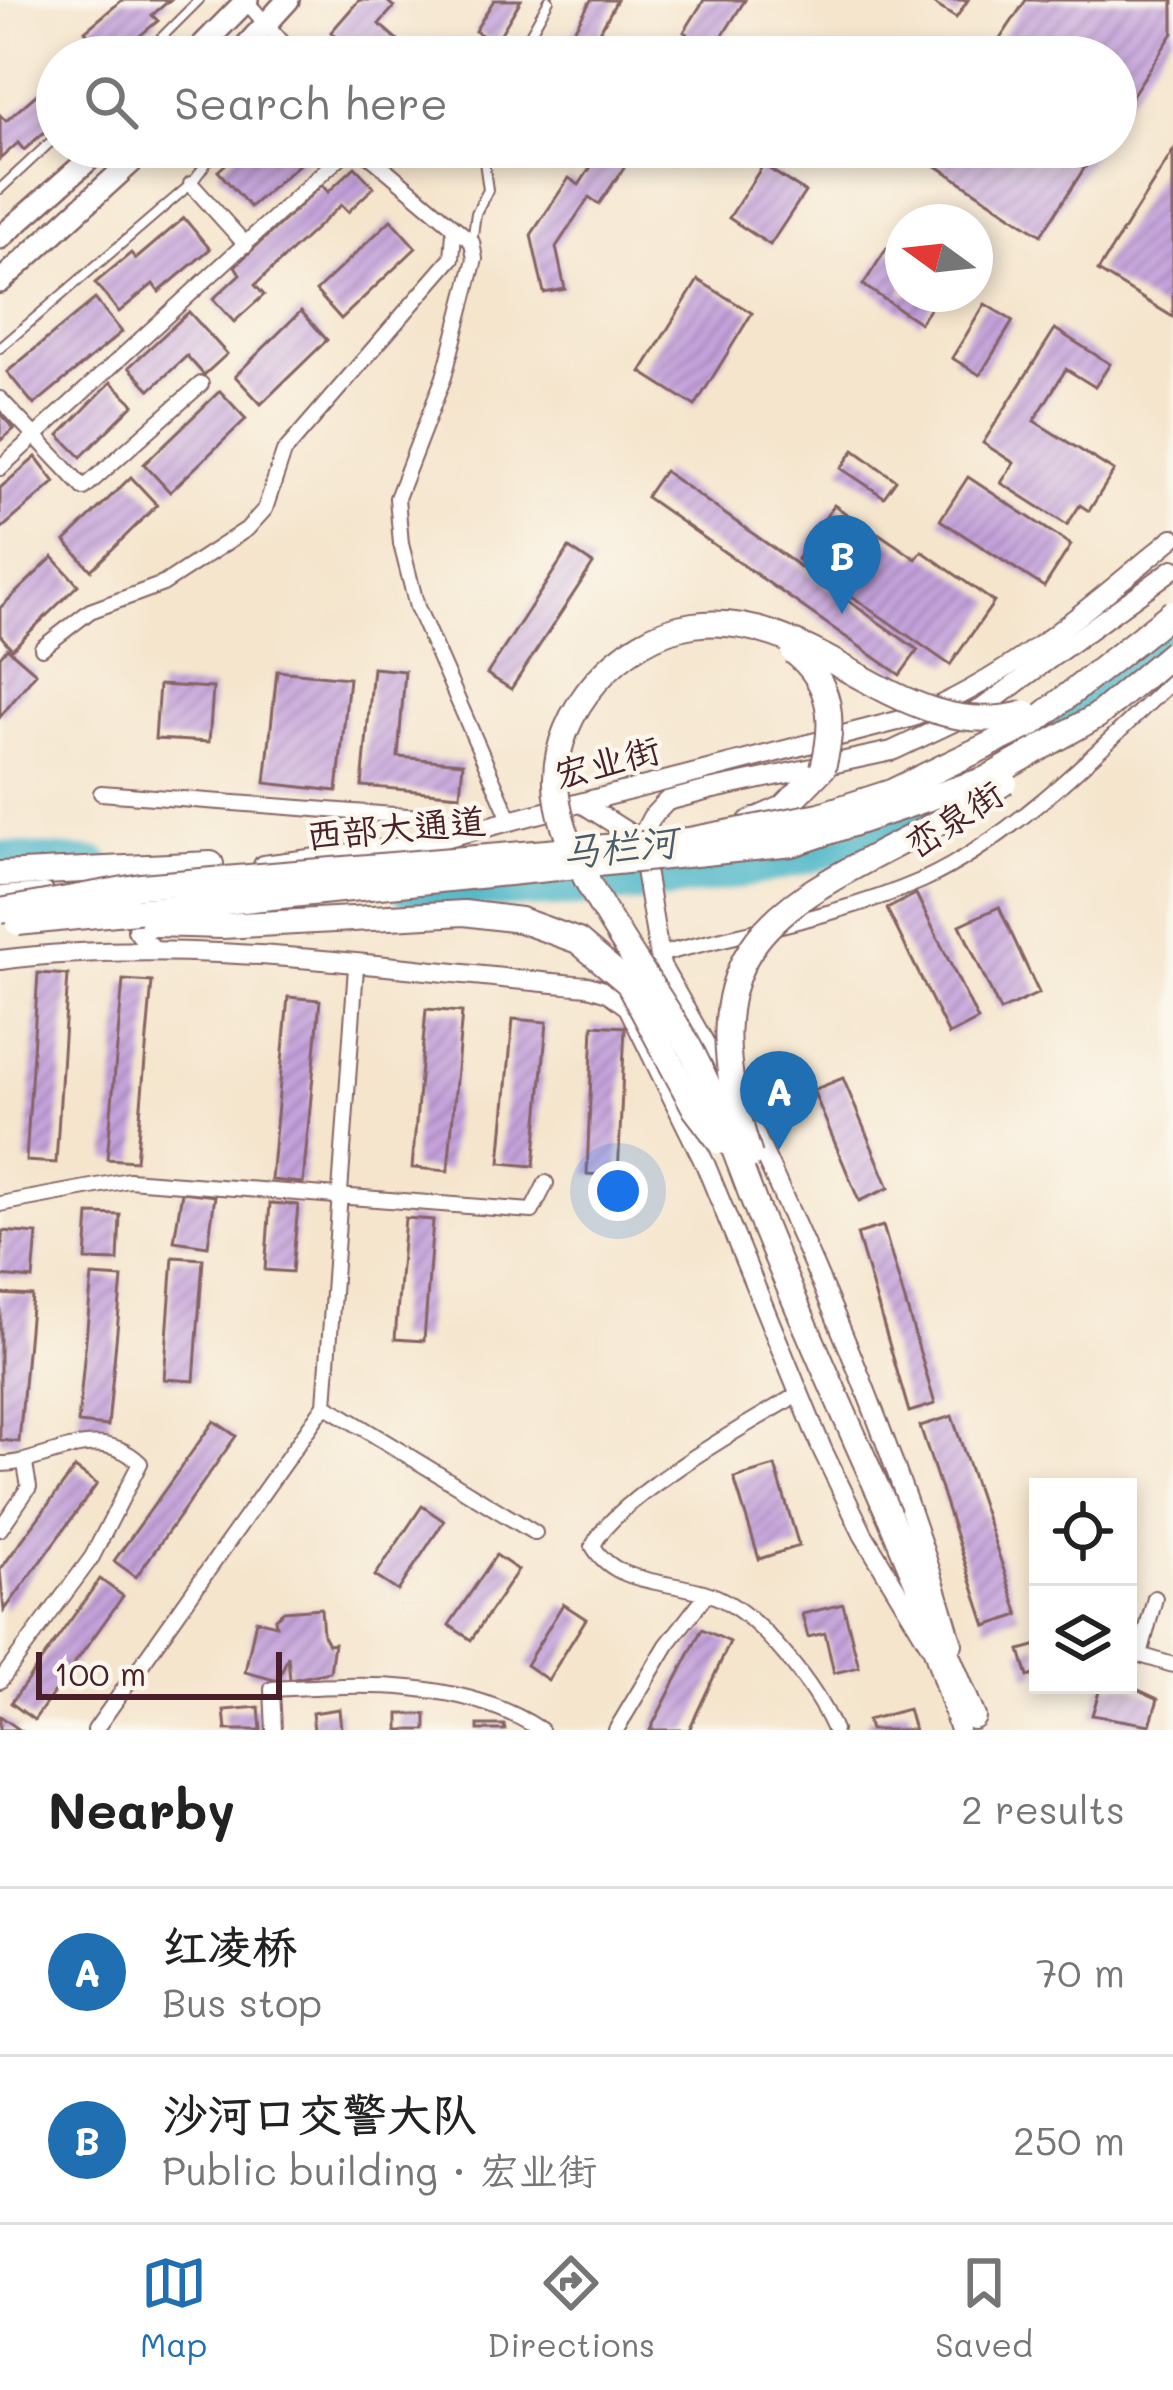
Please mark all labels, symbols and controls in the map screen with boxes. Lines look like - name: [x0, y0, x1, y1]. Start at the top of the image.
- search box: [36, 36, 1137, 168]
- icon: search: [78, 69, 144, 135]
- text: Search here: [174, 73, 448, 131]
- north arrow: [885, 204, 993, 312]
- pin: B: [803, 515, 881, 614]
- street label: 宏业街: [548, 724, 665, 797]
- street label: 峦泉街: [895, 769, 1011, 867]
- street label: 西部大通道: [304, 795, 488, 858]
- water label: 马栏河: [558, 813, 686, 877]
- pin: A: [740, 1051, 818, 1150]
- your location: [588, 1161, 648, 1221]
- map controls: [1029, 1478, 1137, 1694]
- button: locate: [1029, 1478, 1137, 1586]
- button: layers: [1029, 1586, 1137, 1694]
- scale bar: [36, 1646, 282, 1699]
- text: 100 m: [54, 1651, 146, 1694]
- text: Nearby: [48, 1775, 235, 1842]
- text: 2 results: [961, 1783, 1125, 1834]
- text: 红凌桥: [162, 1916, 297, 1974]
- text: A: [73, 1946, 101, 1997]
- text: 70 m: [1036, 1946, 1125, 1997]
- text: Bus stop: [162, 1976, 322, 2027]
- text: 沙河口交警大队: [162, 2084, 477, 2142]
- text: B: [74, 2114, 100, 2165]
- text: 250 m: [1013, 2114, 1125, 2165]
- text: Public building · 宏业街: [162, 2144, 597, 2195]
- tab: Map: [140, 2250, 207, 2365]
- tab: Directions: [487, 2250, 655, 2365]
- tab: Saved: [935, 2250, 1033, 2365]

